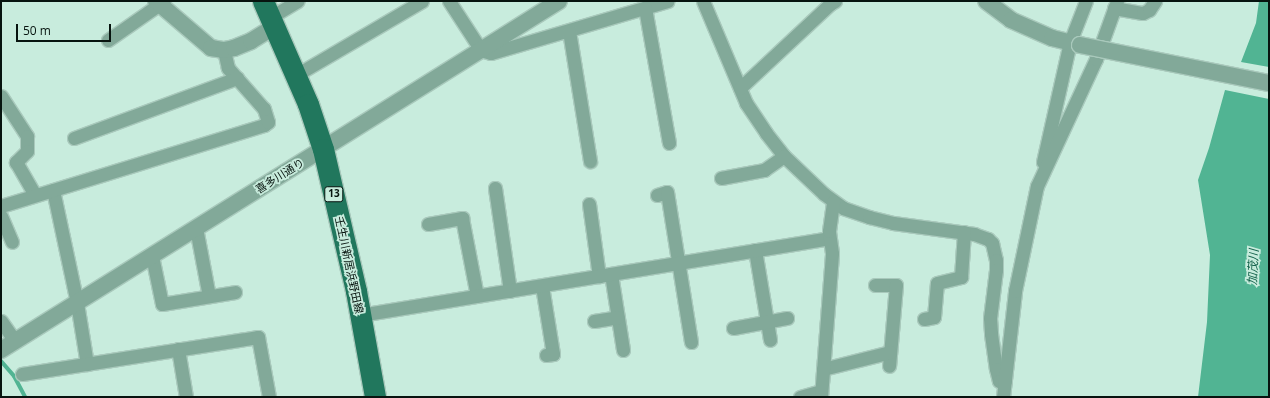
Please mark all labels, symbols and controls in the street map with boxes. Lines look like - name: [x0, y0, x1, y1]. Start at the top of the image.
- scale bar: [18, 16, 113, 42]
- text: 50 m: [23, 22, 51, 39]
- street label: 喜多川通り: [253, 156, 307, 196]
- road number: 13: [324, 186, 344, 202]
- street label: 壬生川新居浜野田線: [332, 215, 366, 315]
- water label: 加茂川: [1245, 249, 1261, 285]

